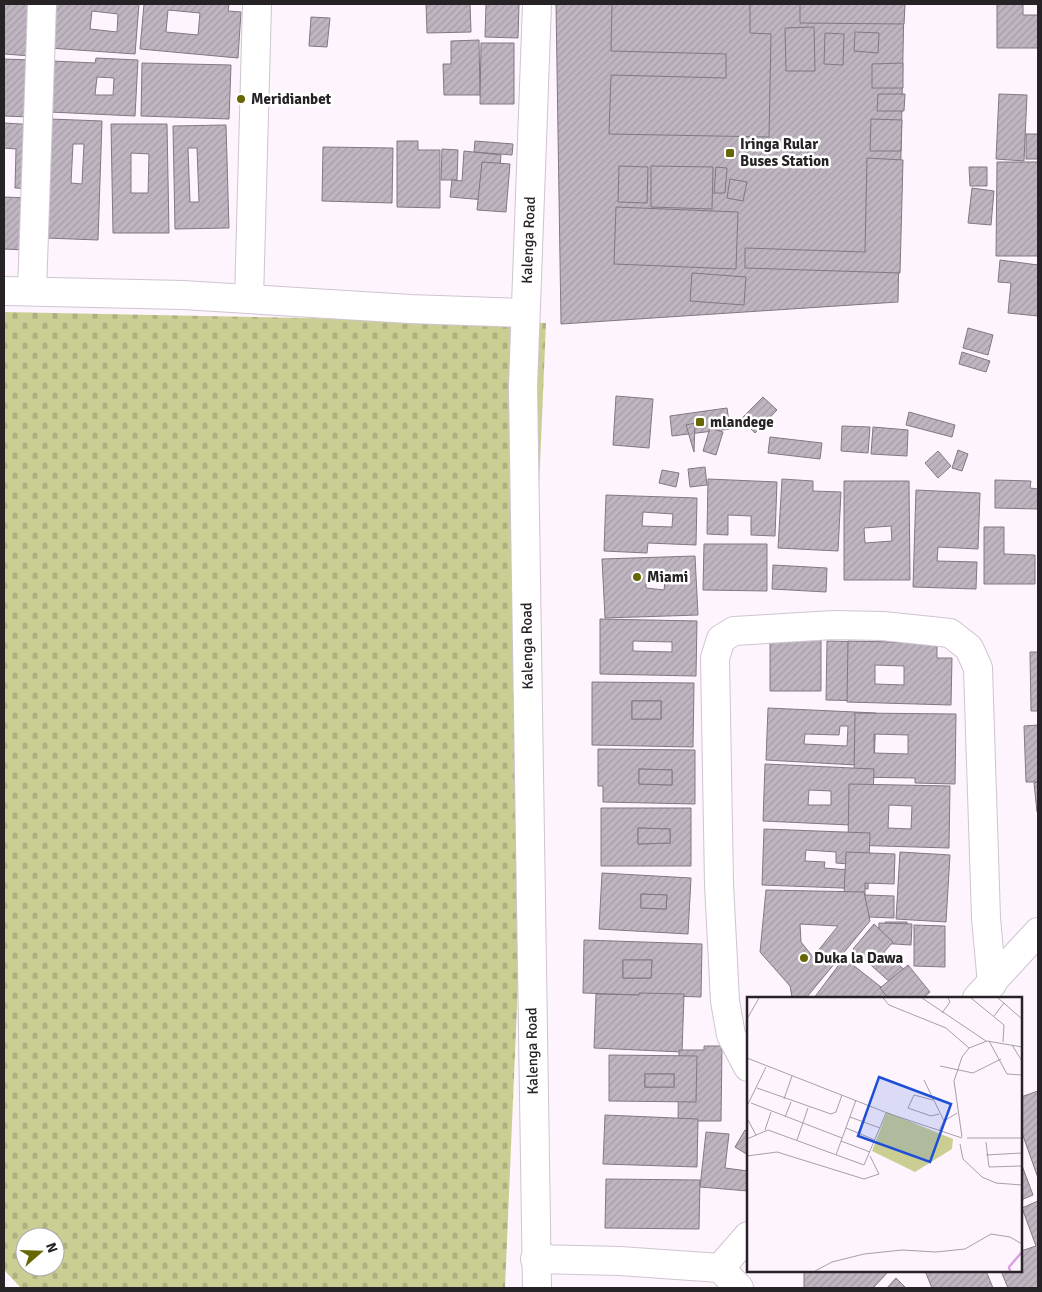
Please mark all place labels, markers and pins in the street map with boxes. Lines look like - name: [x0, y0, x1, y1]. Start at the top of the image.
- place label: Meridianbet: [251, 90, 332, 108]
- marker: Meridianbet: [235, 93, 247, 105]
- place label: Iringa Rular Buses Station: [740, 135, 829, 170]
- marker: Iringa Rular Buses Station: [724, 147, 736, 159]
- place label: mlandege: [710, 413, 774, 431]
- marker: mlandege: [694, 416, 706, 428]
- place label: Miami: [647, 568, 688, 586]
- marker: Miami: [631, 571, 643, 583]
- place label: Duka la Dawa: [814, 949, 904, 967]
- marker: Duka la Dawa: [798, 952, 810, 964]

